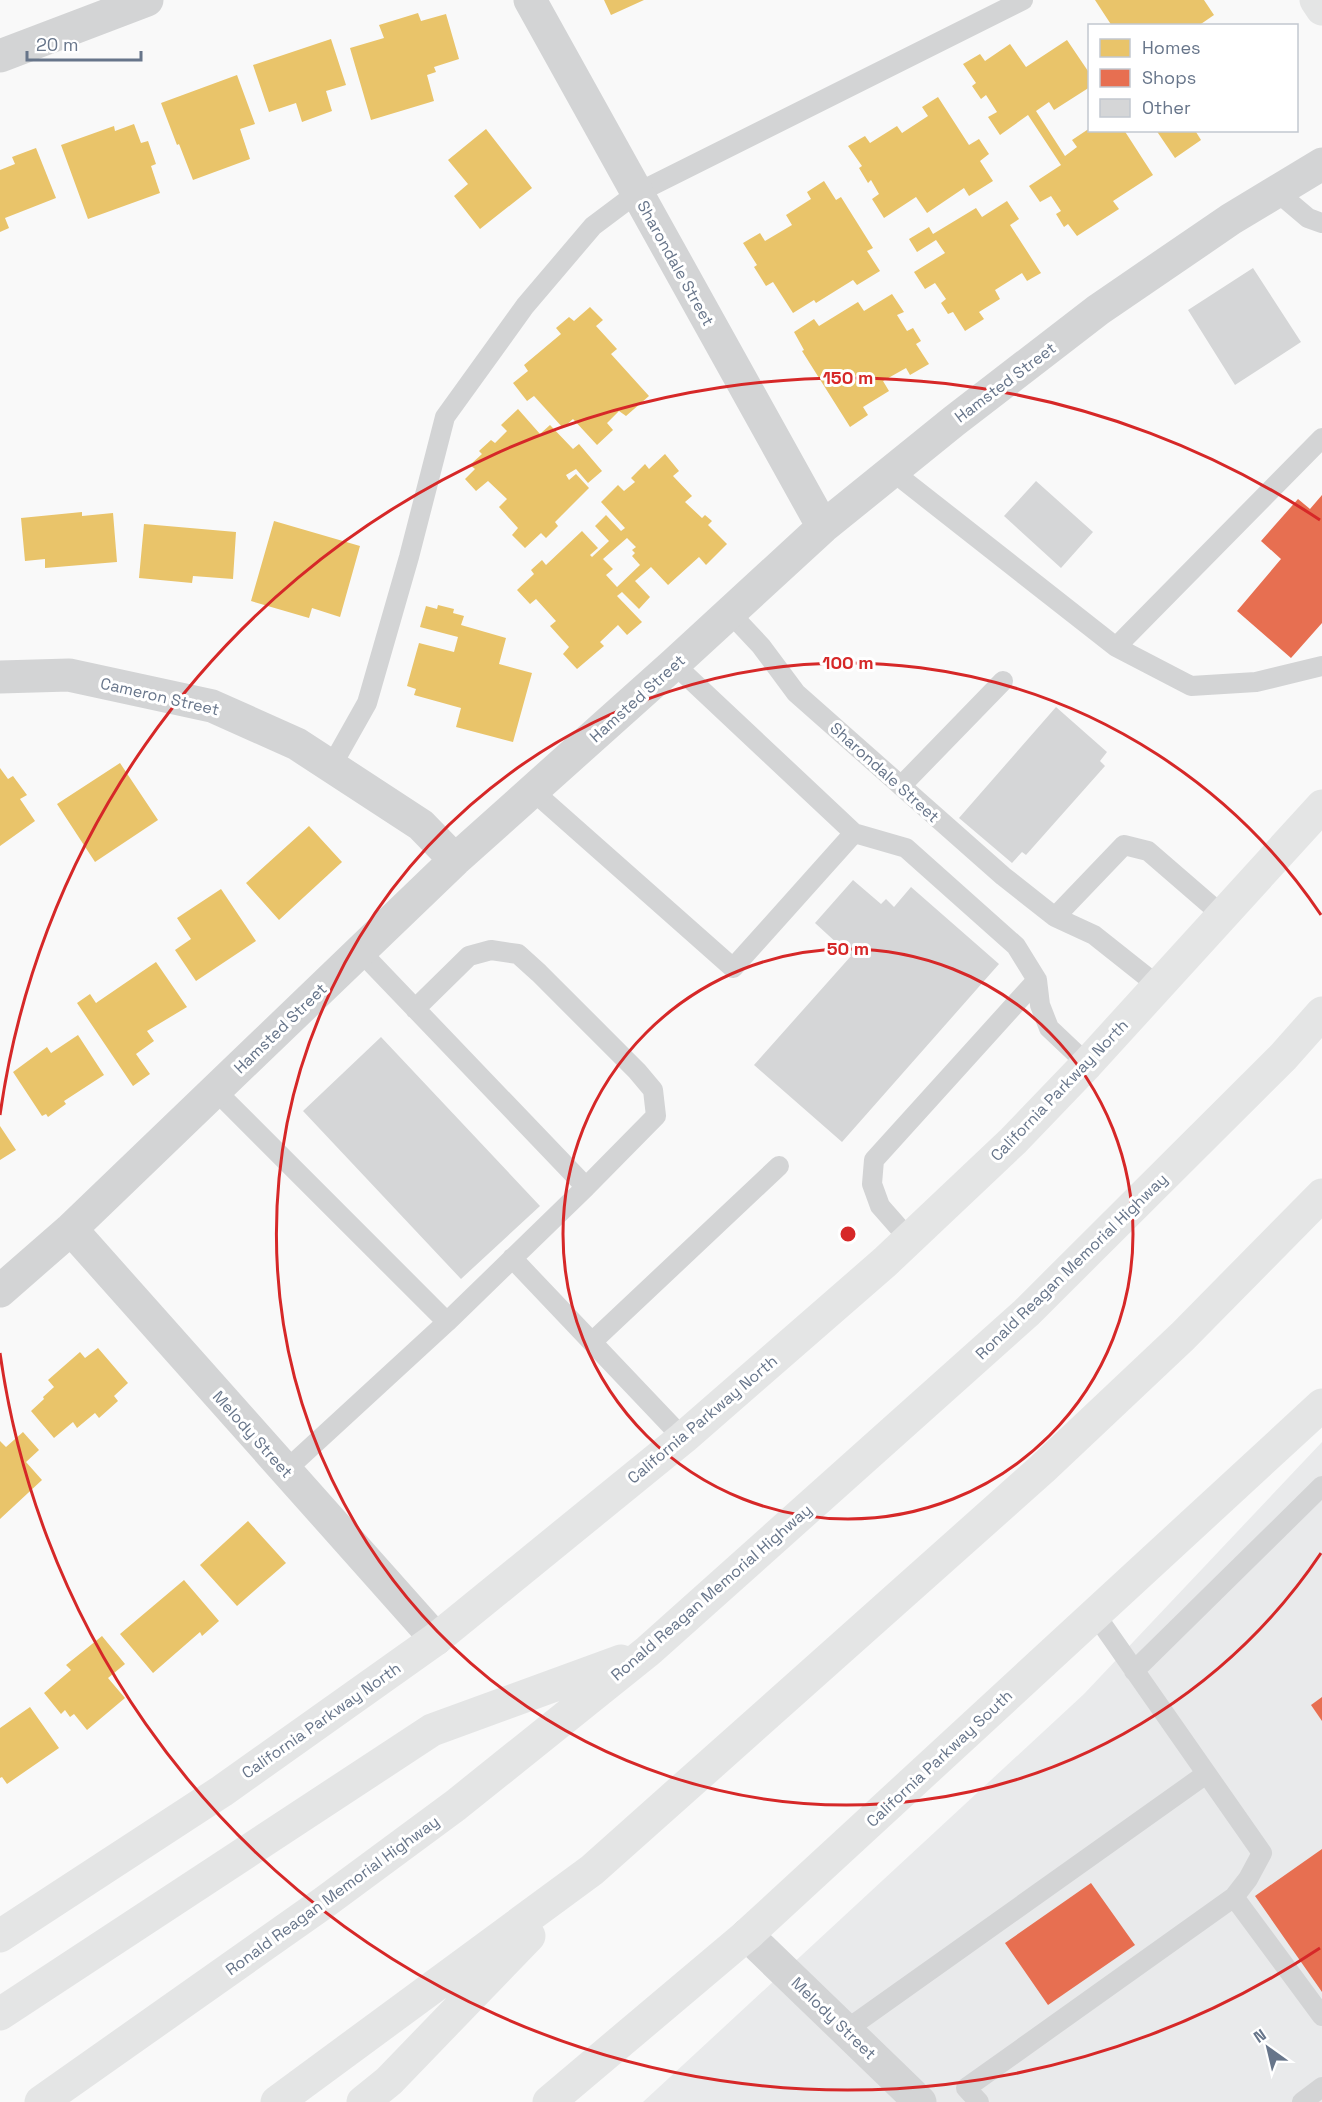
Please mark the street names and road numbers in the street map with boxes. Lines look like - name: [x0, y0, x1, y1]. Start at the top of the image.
- street label: Sharondale Street: [632, 197, 719, 330]
- street label: Hamsted Street: [950, 337, 1060, 427]
- street label: Hamsted Street: [585, 650, 690, 747]
- street label: Cameron Street: [99, 673, 221, 720]
- street label: Sharondale Street: [826, 718, 944, 827]
- street label: Hamsted Street: [229, 979, 331, 1078]
- street label: California Parkway North: [986, 1015, 1133, 1166]
- street label: Ronald Reagan Memorial Highway: [971, 1169, 1172, 1364]
- street label: California Parkway North: [623, 1350, 782, 1488]
- street label: Melody Street: [208, 1386, 297, 1482]
- street label: Ronald Reagan Memorial Highway: [607, 1499, 816, 1685]
- street label: California Parkway North: [238, 1657, 405, 1783]
- street label: California Parkway South: [862, 1685, 1017, 1832]
- street label: Ronald Reagan Memorial Highway: [221, 1811, 443, 1980]
- street label: Melody Street: [787, 1973, 881, 2064]

